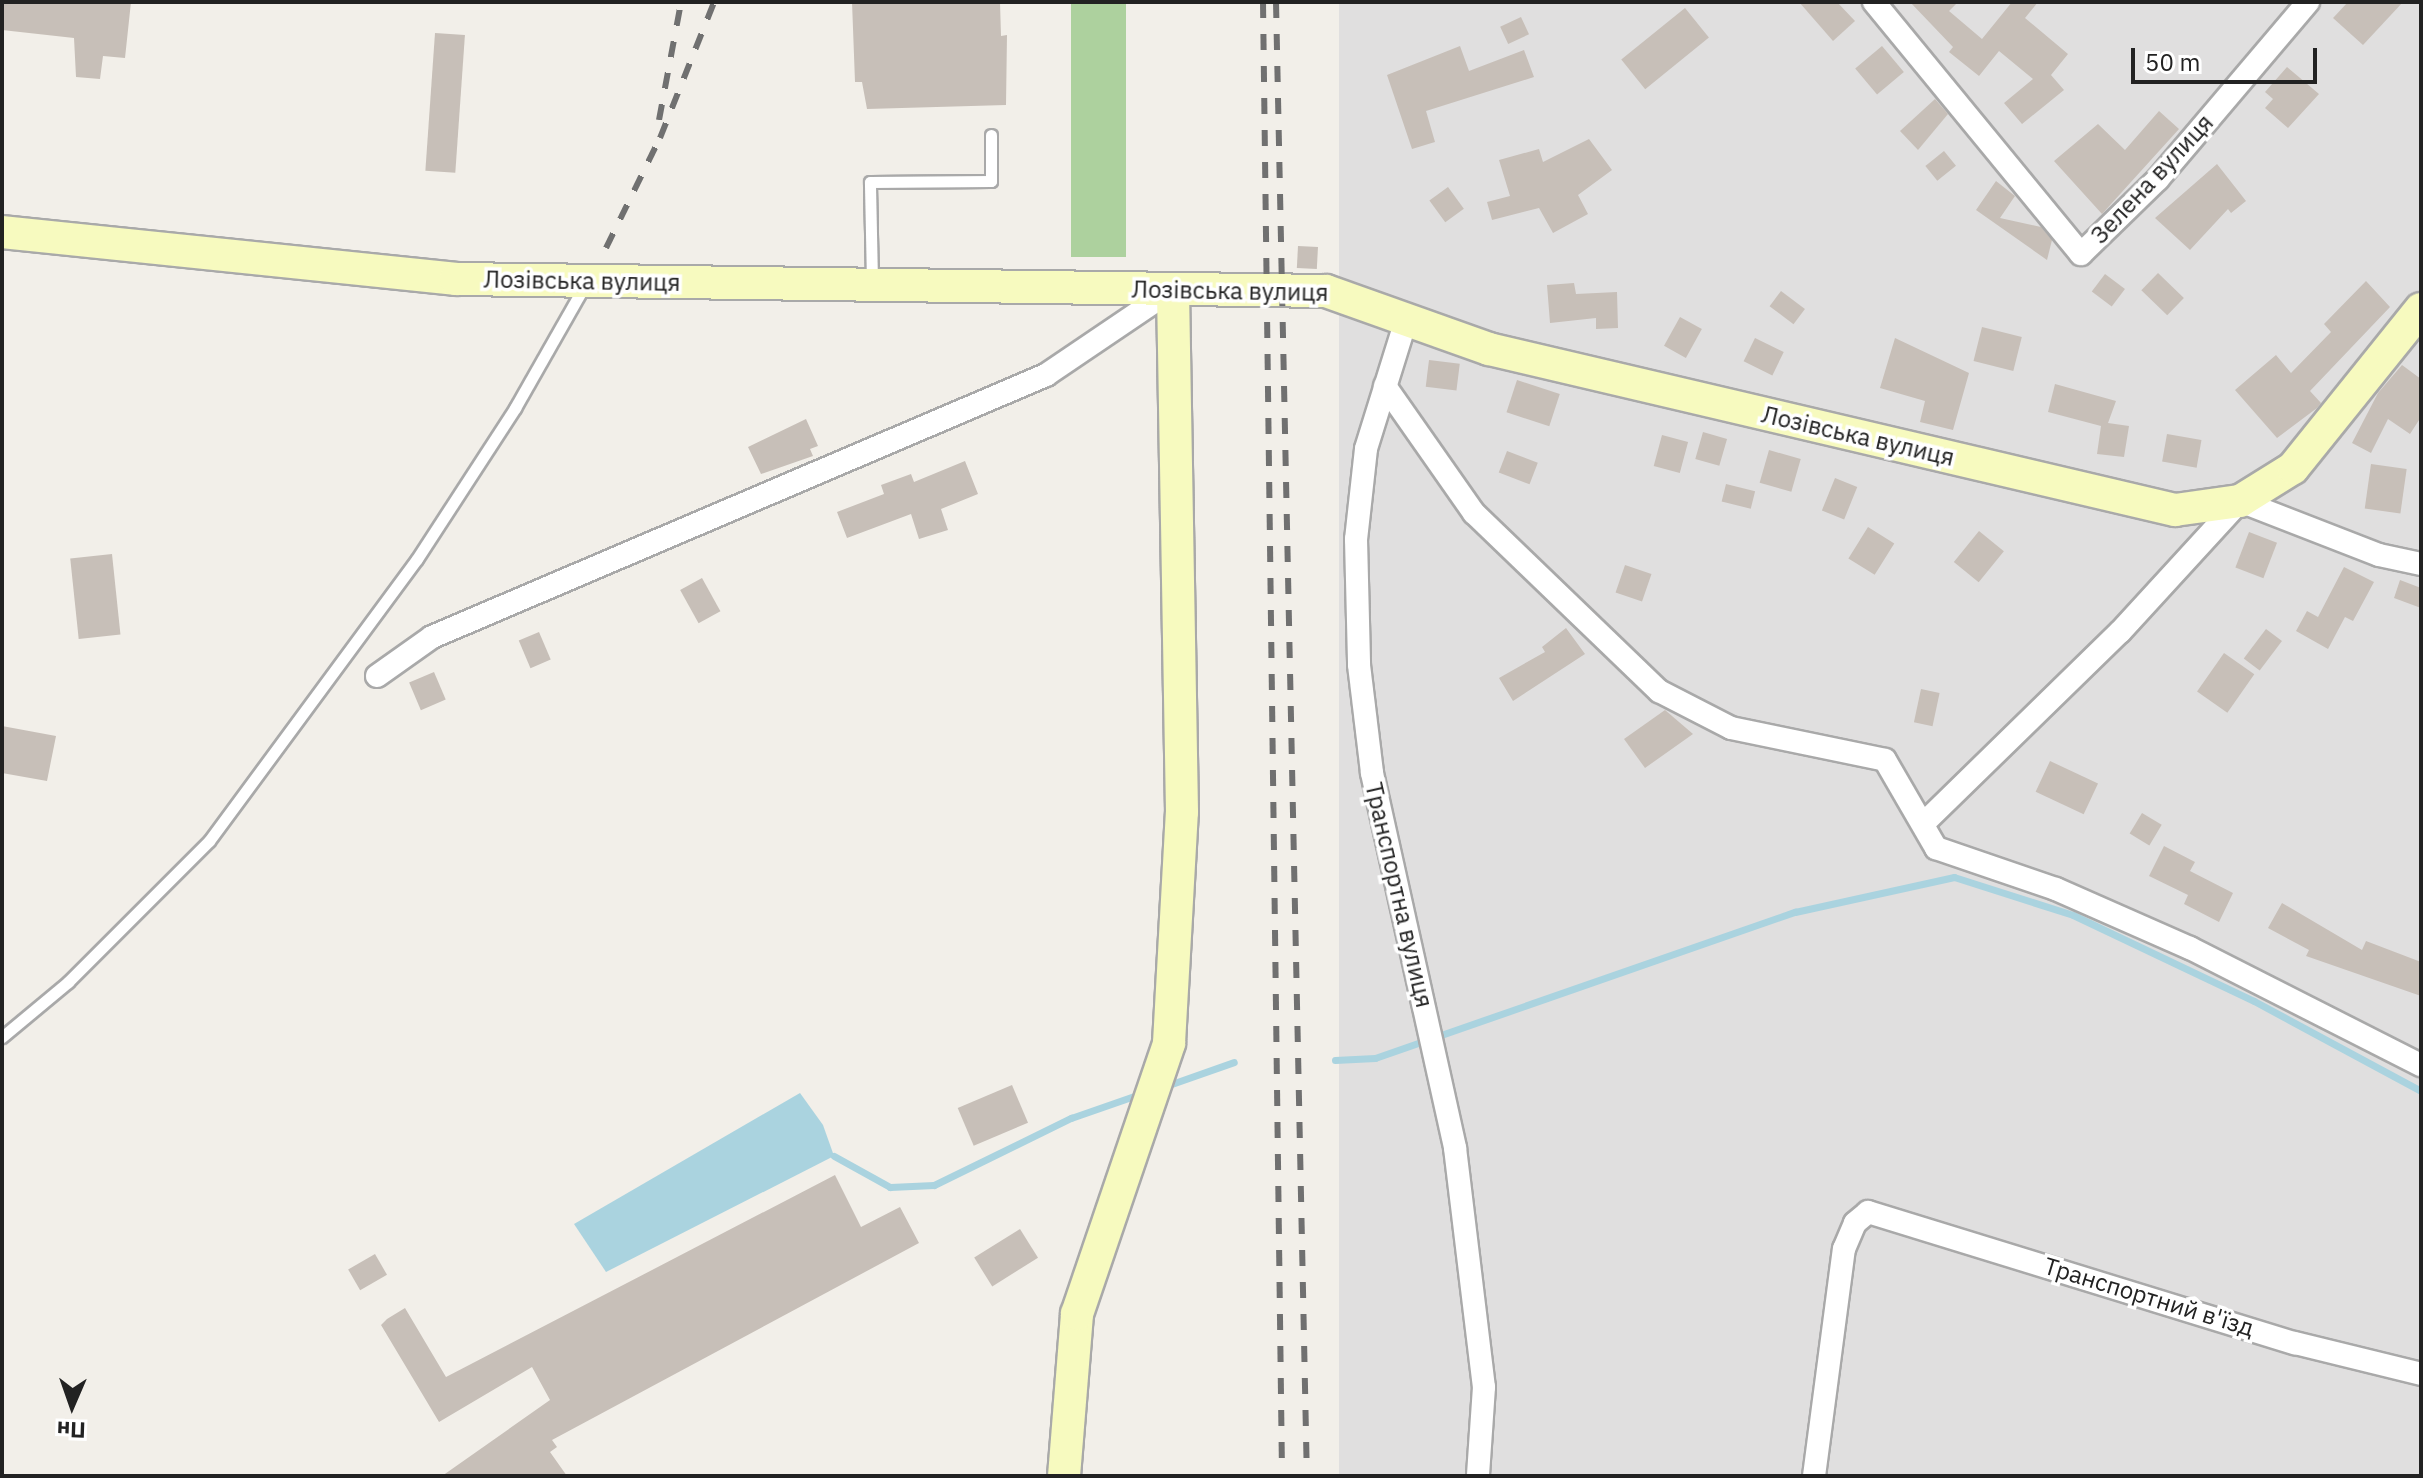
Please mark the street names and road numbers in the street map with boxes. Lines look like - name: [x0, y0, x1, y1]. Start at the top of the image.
- street label: Зелена вулиця: [2085, 108, 2219, 250]
- street label: Лозівська вулиця: [483, 265, 681, 297]
- street label: Лозівська вулиця: [1131, 275, 1329, 307]
- street label: Лозівська вулиця: [1759, 400, 1957, 472]
- street label: Транспортна вулиця: [1359, 780, 1439, 1010]
- street label: Транспортний в'їзд: [2041, 1251, 2257, 1343]

